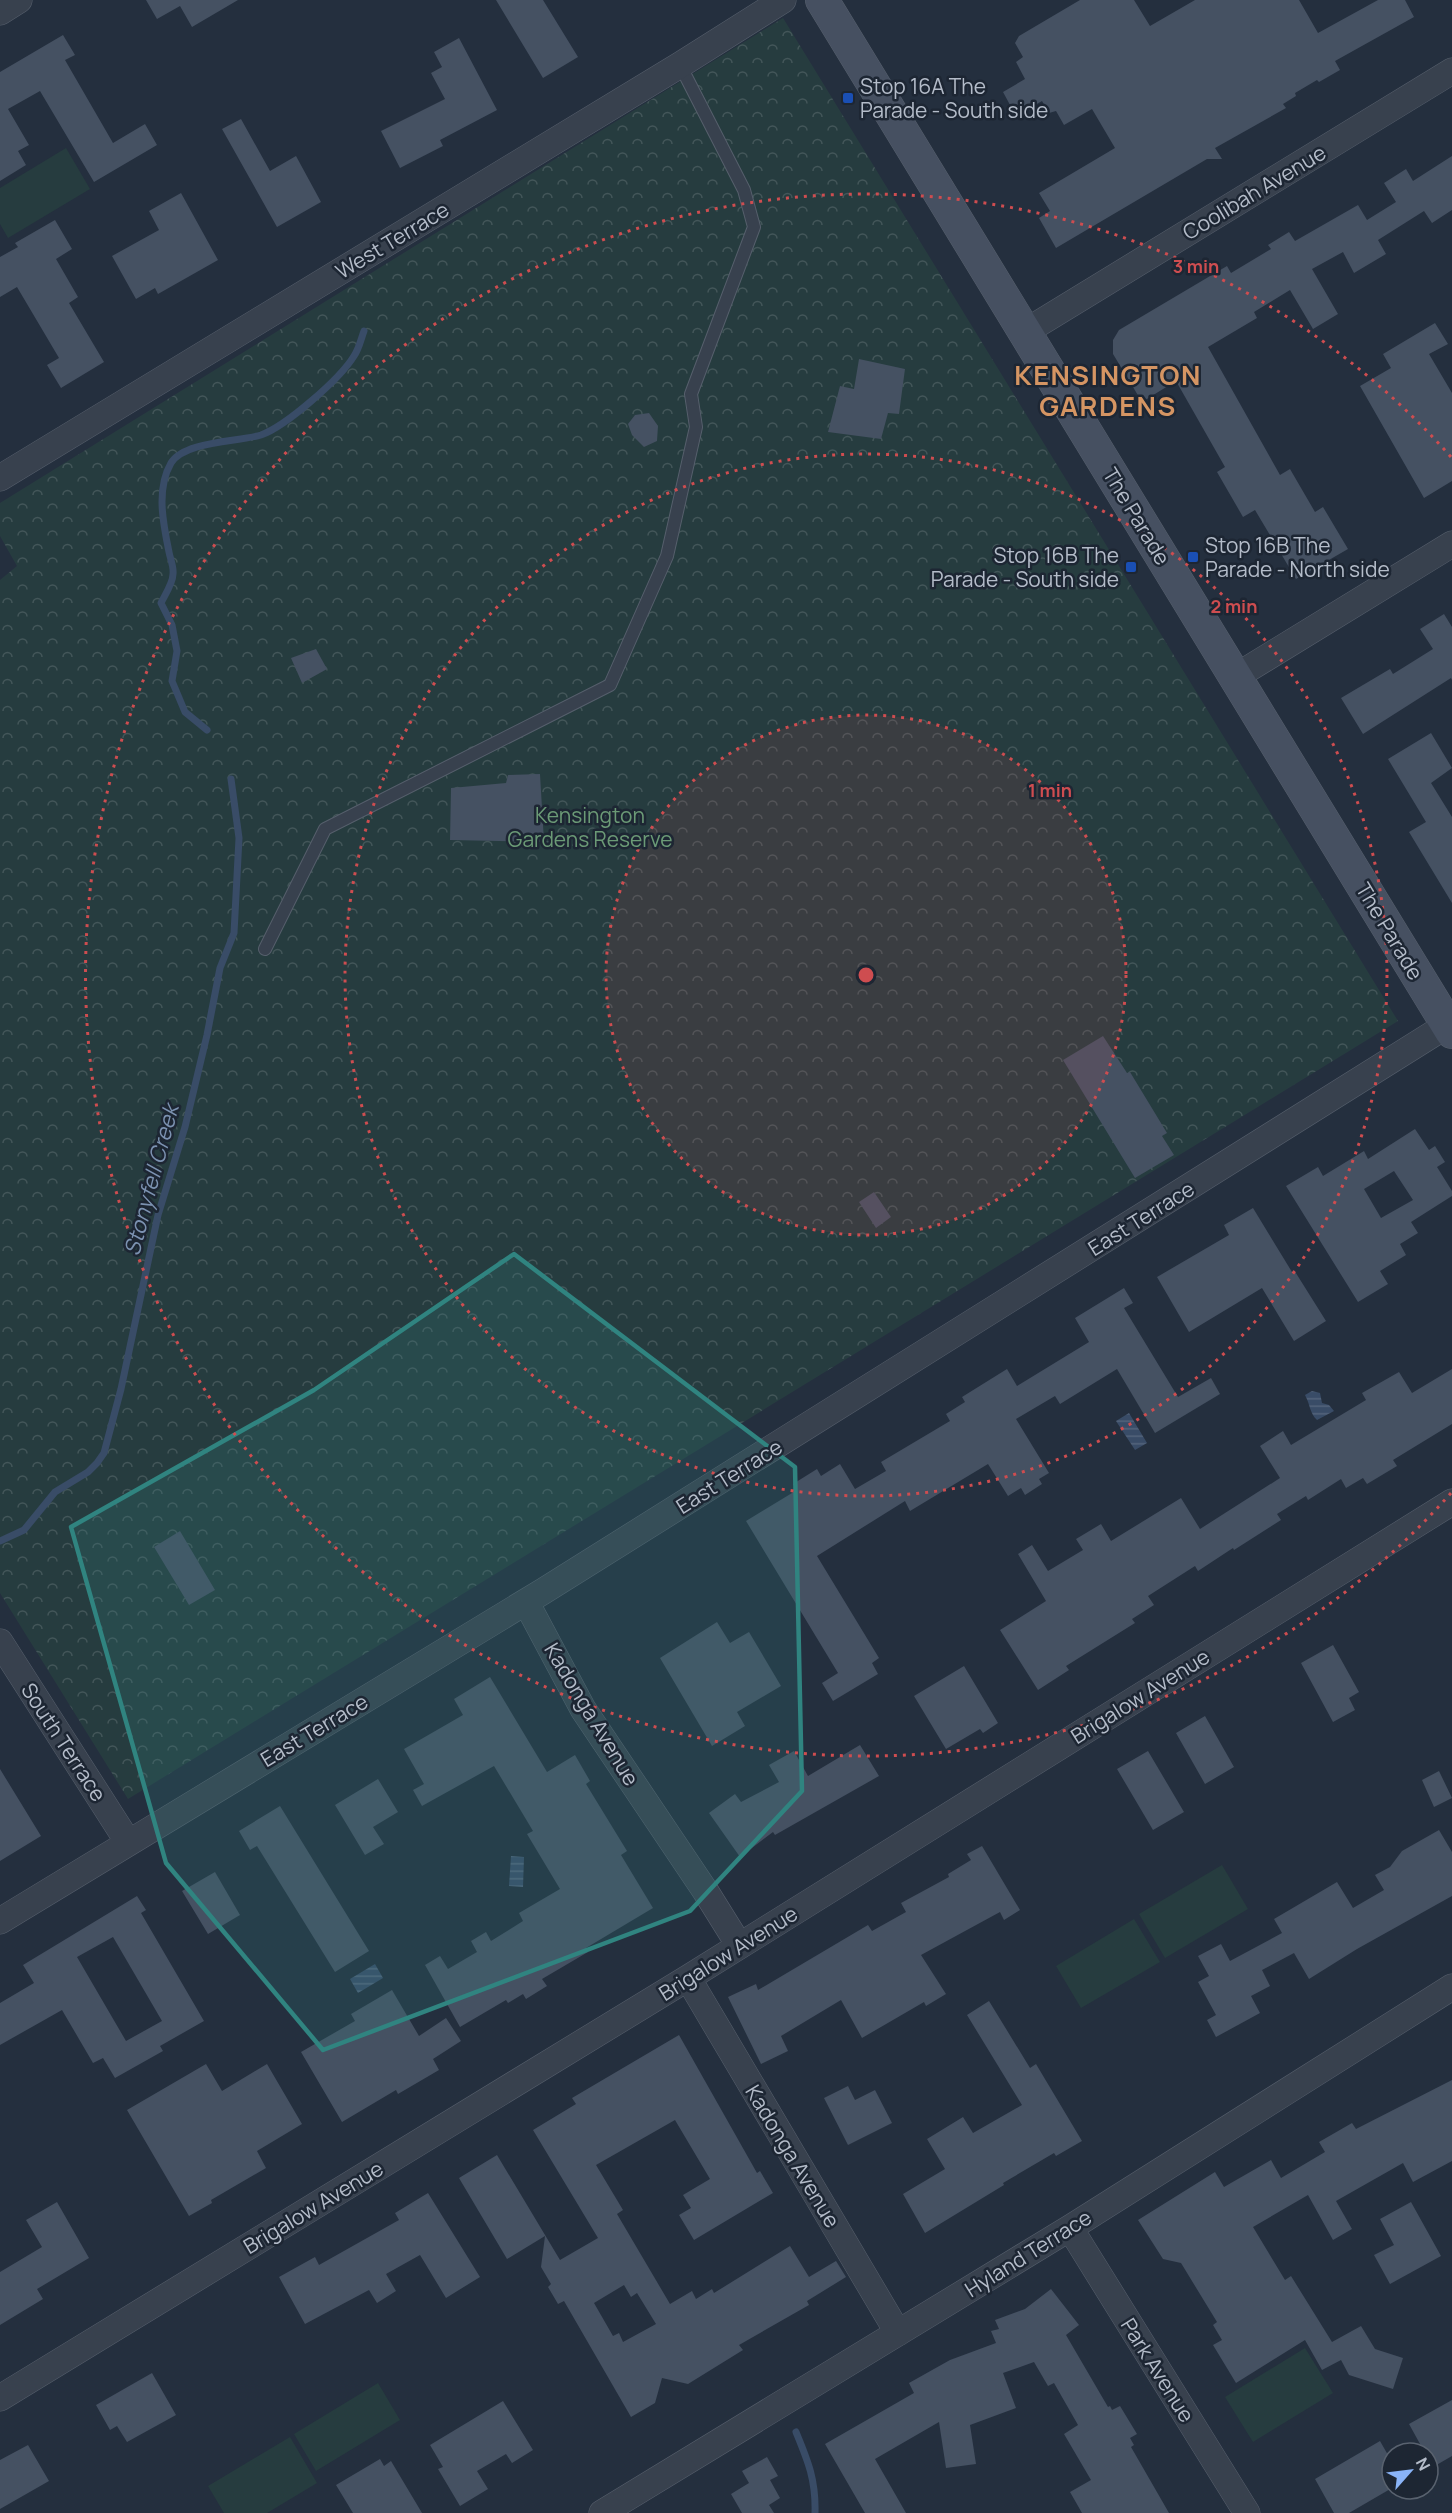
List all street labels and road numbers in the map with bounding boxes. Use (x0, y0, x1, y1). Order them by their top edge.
street label: Coolibah Avenue (1177, 138, 1331, 246)
street label: West Terrace (330, 195, 454, 285)
street label: The Parade (1097, 462, 1177, 570)
street label: The Parade (1350, 877, 1430, 985)
street label: East Terrace (1083, 1174, 1199, 1262)
street label: East Terrace (671, 1432, 787, 1520)
street label: Kadonga Avenue (538, 1637, 646, 1791)
street label: Brigalow Avenue (1065, 1642, 1215, 1750)
street label: South Terrace (15, 1677, 113, 1807)
street label: East Terrace (255, 1687, 373, 1773)
street label: Brigalow Avenue (653, 1899, 803, 2007)
street label: Kadonga Avenue (739, 2079, 847, 2233)
street label: Brigalow Avenue (238, 2154, 388, 2260)
street label: Hyland Terrace (959, 2203, 1097, 2303)
street label: Park Avenue (1115, 2313, 1201, 2427)

